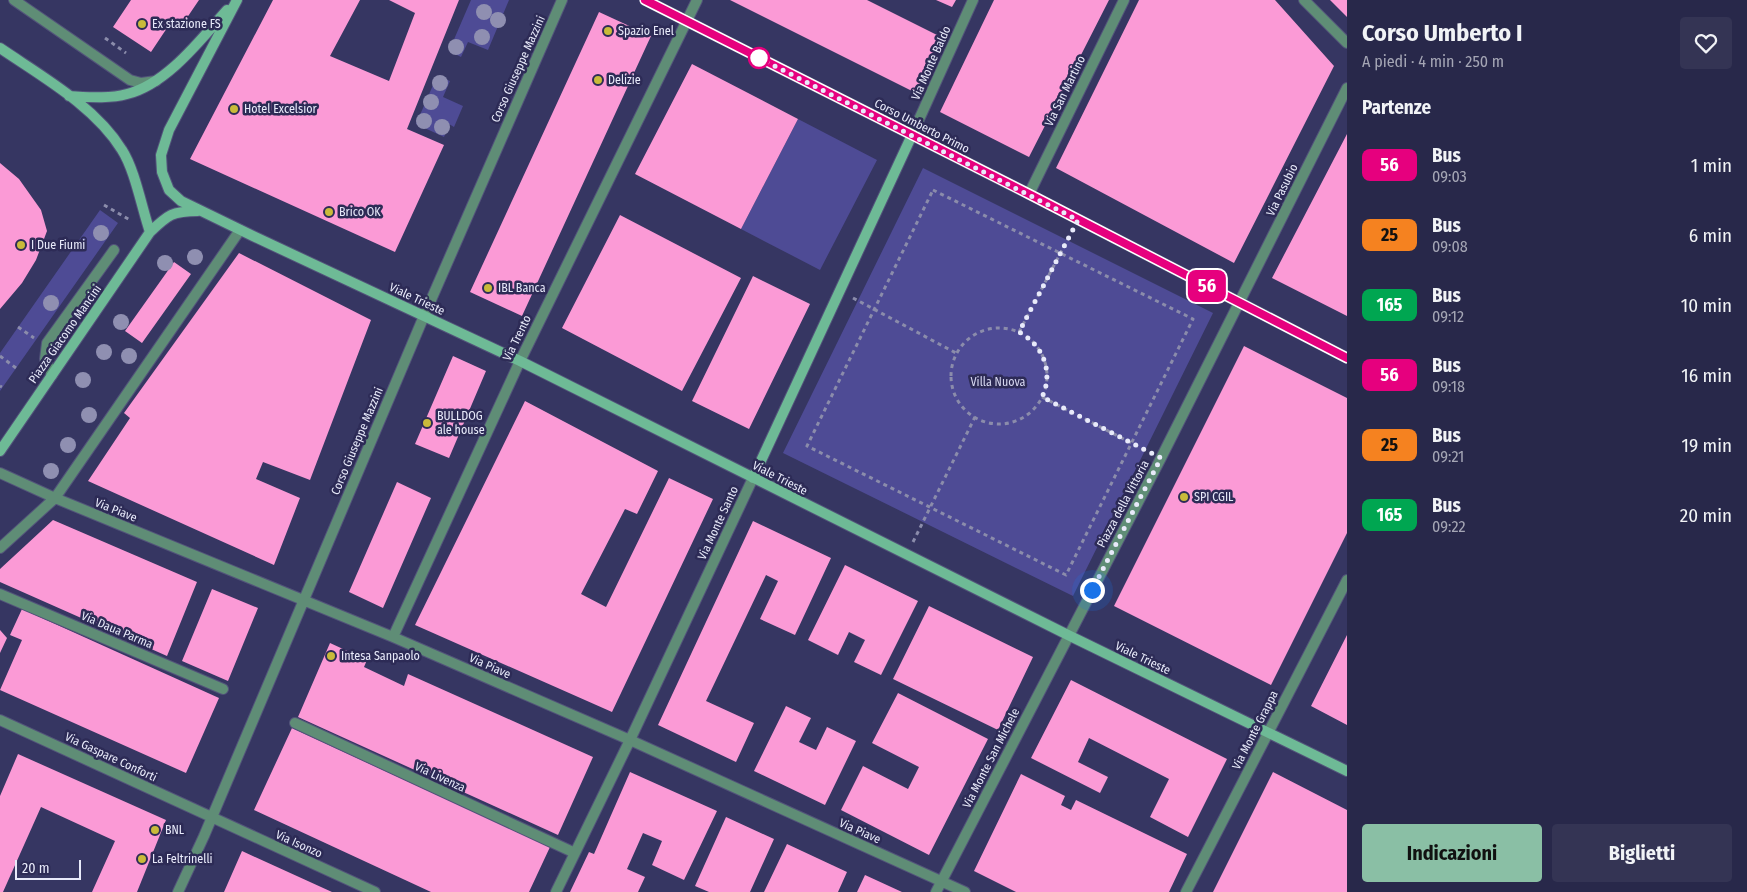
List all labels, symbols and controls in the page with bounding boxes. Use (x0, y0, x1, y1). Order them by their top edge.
street label: Corso Giuseppe Mazzini (488, 13, 548, 125)
place label: Ex stazione FS (152, 17, 221, 31)
button: heart (1680, 17, 1732, 69)
marker: Ex stazione FS (136, 18, 148, 30)
text: Corso Umberto I (1362, 19, 1522, 47)
place label: Spazio Enel (618, 24, 674, 38)
street label: Via Monte Baldo (908, 24, 954, 102)
marker: Spazio Enel (602, 25, 614, 37)
unlabelled marker (748, 47, 770, 69)
text: A piedi · 4 min · 250 m (1362, 52, 1504, 71)
street label: Via San Martino (1042, 53, 1088, 129)
place label: Delizie (608, 73, 641, 87)
marker: Delizie (592, 74, 604, 86)
street label: Corso Umberto Primo (872, 96, 972, 156)
text: Partenze (1362, 96, 1431, 119)
place label: Hotel Excelsior (244, 102, 317, 116)
marker: Hotel Excelsior (228, 103, 240, 115)
text: Bus (1432, 144, 1461, 167)
text: 56 (1380, 154, 1399, 176)
text: 1 min (1691, 154, 1732, 177)
street label: Via Pasubio (1263, 162, 1301, 218)
text: 09:03 (1432, 167, 1467, 186)
place label: Brico OK (339, 205, 381, 219)
marker: Brico OK (323, 206, 335, 218)
text: Bus (1432, 214, 1461, 237)
text: 25 (1381, 224, 1398, 246)
text: 6 min (1689, 224, 1732, 247)
text: 09:08 (1432, 237, 1468, 256)
place label: I Due Fiumi (31, 238, 85, 252)
marker: I Due Fiumi (15, 239, 27, 251)
line badge: 56 (1184, 270, 1230, 302)
text: 56 (1198, 275, 1216, 297)
street label: Viale Trieste (387, 280, 447, 318)
place label: IBL Banca (498, 281, 546, 295)
street label: Piazza Giacomo Mancini (26, 282, 104, 386)
marker: IBL Banca (482, 282, 494, 294)
text: Bus (1432, 284, 1461, 307)
text: 165 (1377, 294, 1402, 316)
text: 10 min (1681, 294, 1732, 317)
text: 09:12 (1432, 307, 1464, 326)
street label: Via Trento (500, 313, 534, 363)
text: Bus (1432, 354, 1461, 377)
text: 56 (1380, 364, 1399, 386)
text: 16 min (1681, 364, 1732, 387)
park label: Villa Nuova (971, 375, 1026, 389)
text: 09:18 (1432, 377, 1465, 396)
street label: Corso Giuseppe Mazzini (328, 385, 386, 497)
place label: BULLDOG ale house (437, 409, 485, 437)
marker: BULLDOG ale house (421, 417, 433, 429)
text: Bus (1432, 424, 1461, 447)
text: 25 (1381, 434, 1398, 456)
text: 19 min (1681, 434, 1732, 457)
text: 09:21 (1432, 447, 1464, 466)
street label: Viale Trieste (750, 458, 810, 498)
street label: Piazza della Vittoria (1094, 458, 1152, 550)
street label: Via Monte Santo (695, 484, 741, 562)
place label: SPI CGIL (1194, 490, 1234, 504)
marker: SPI CGIL (1178, 491, 1190, 503)
text: Bus (1432, 494, 1461, 517)
street label: Via Piave (93, 495, 139, 525)
text: 165 (1377, 504, 1402, 526)
text: 20 min (1680, 504, 1732, 527)
text: 09:22 (1432, 517, 1466, 536)
your location (1080, 578, 1105, 603)
street label: Via Daua Parma (79, 609, 155, 651)
street label: Viale Trieste (1113, 639, 1173, 677)
place label: Intesa Sanpaolo (341, 649, 420, 663)
marker: Intesa Sanpaolo (325, 650, 337, 662)
street label: Via Piave (467, 651, 513, 681)
street label: Via Monte Grappa (1229, 688, 1281, 772)
street label: Via Monte San Michele (960, 706, 1022, 810)
street label: Via Gaspare Conforti (63, 730, 159, 784)
street label: Via Livenza (412, 759, 468, 795)
street label: Via Piave (837, 816, 883, 846)
place label: BNL (165, 823, 185, 837)
marker: BNL (149, 824, 161, 836)
button: Indicazioni (1362, 824, 1542, 882)
button: Biglietti (1552, 824, 1732, 882)
street label: Via Isonzo (273, 827, 325, 861)
place label: La Feltrinelli (152, 852, 213, 866)
marker: La Feltrinelli (136, 853, 148, 865)
scale bar (15, 857, 81, 880)
text: 20 m (22, 860, 50, 877)

